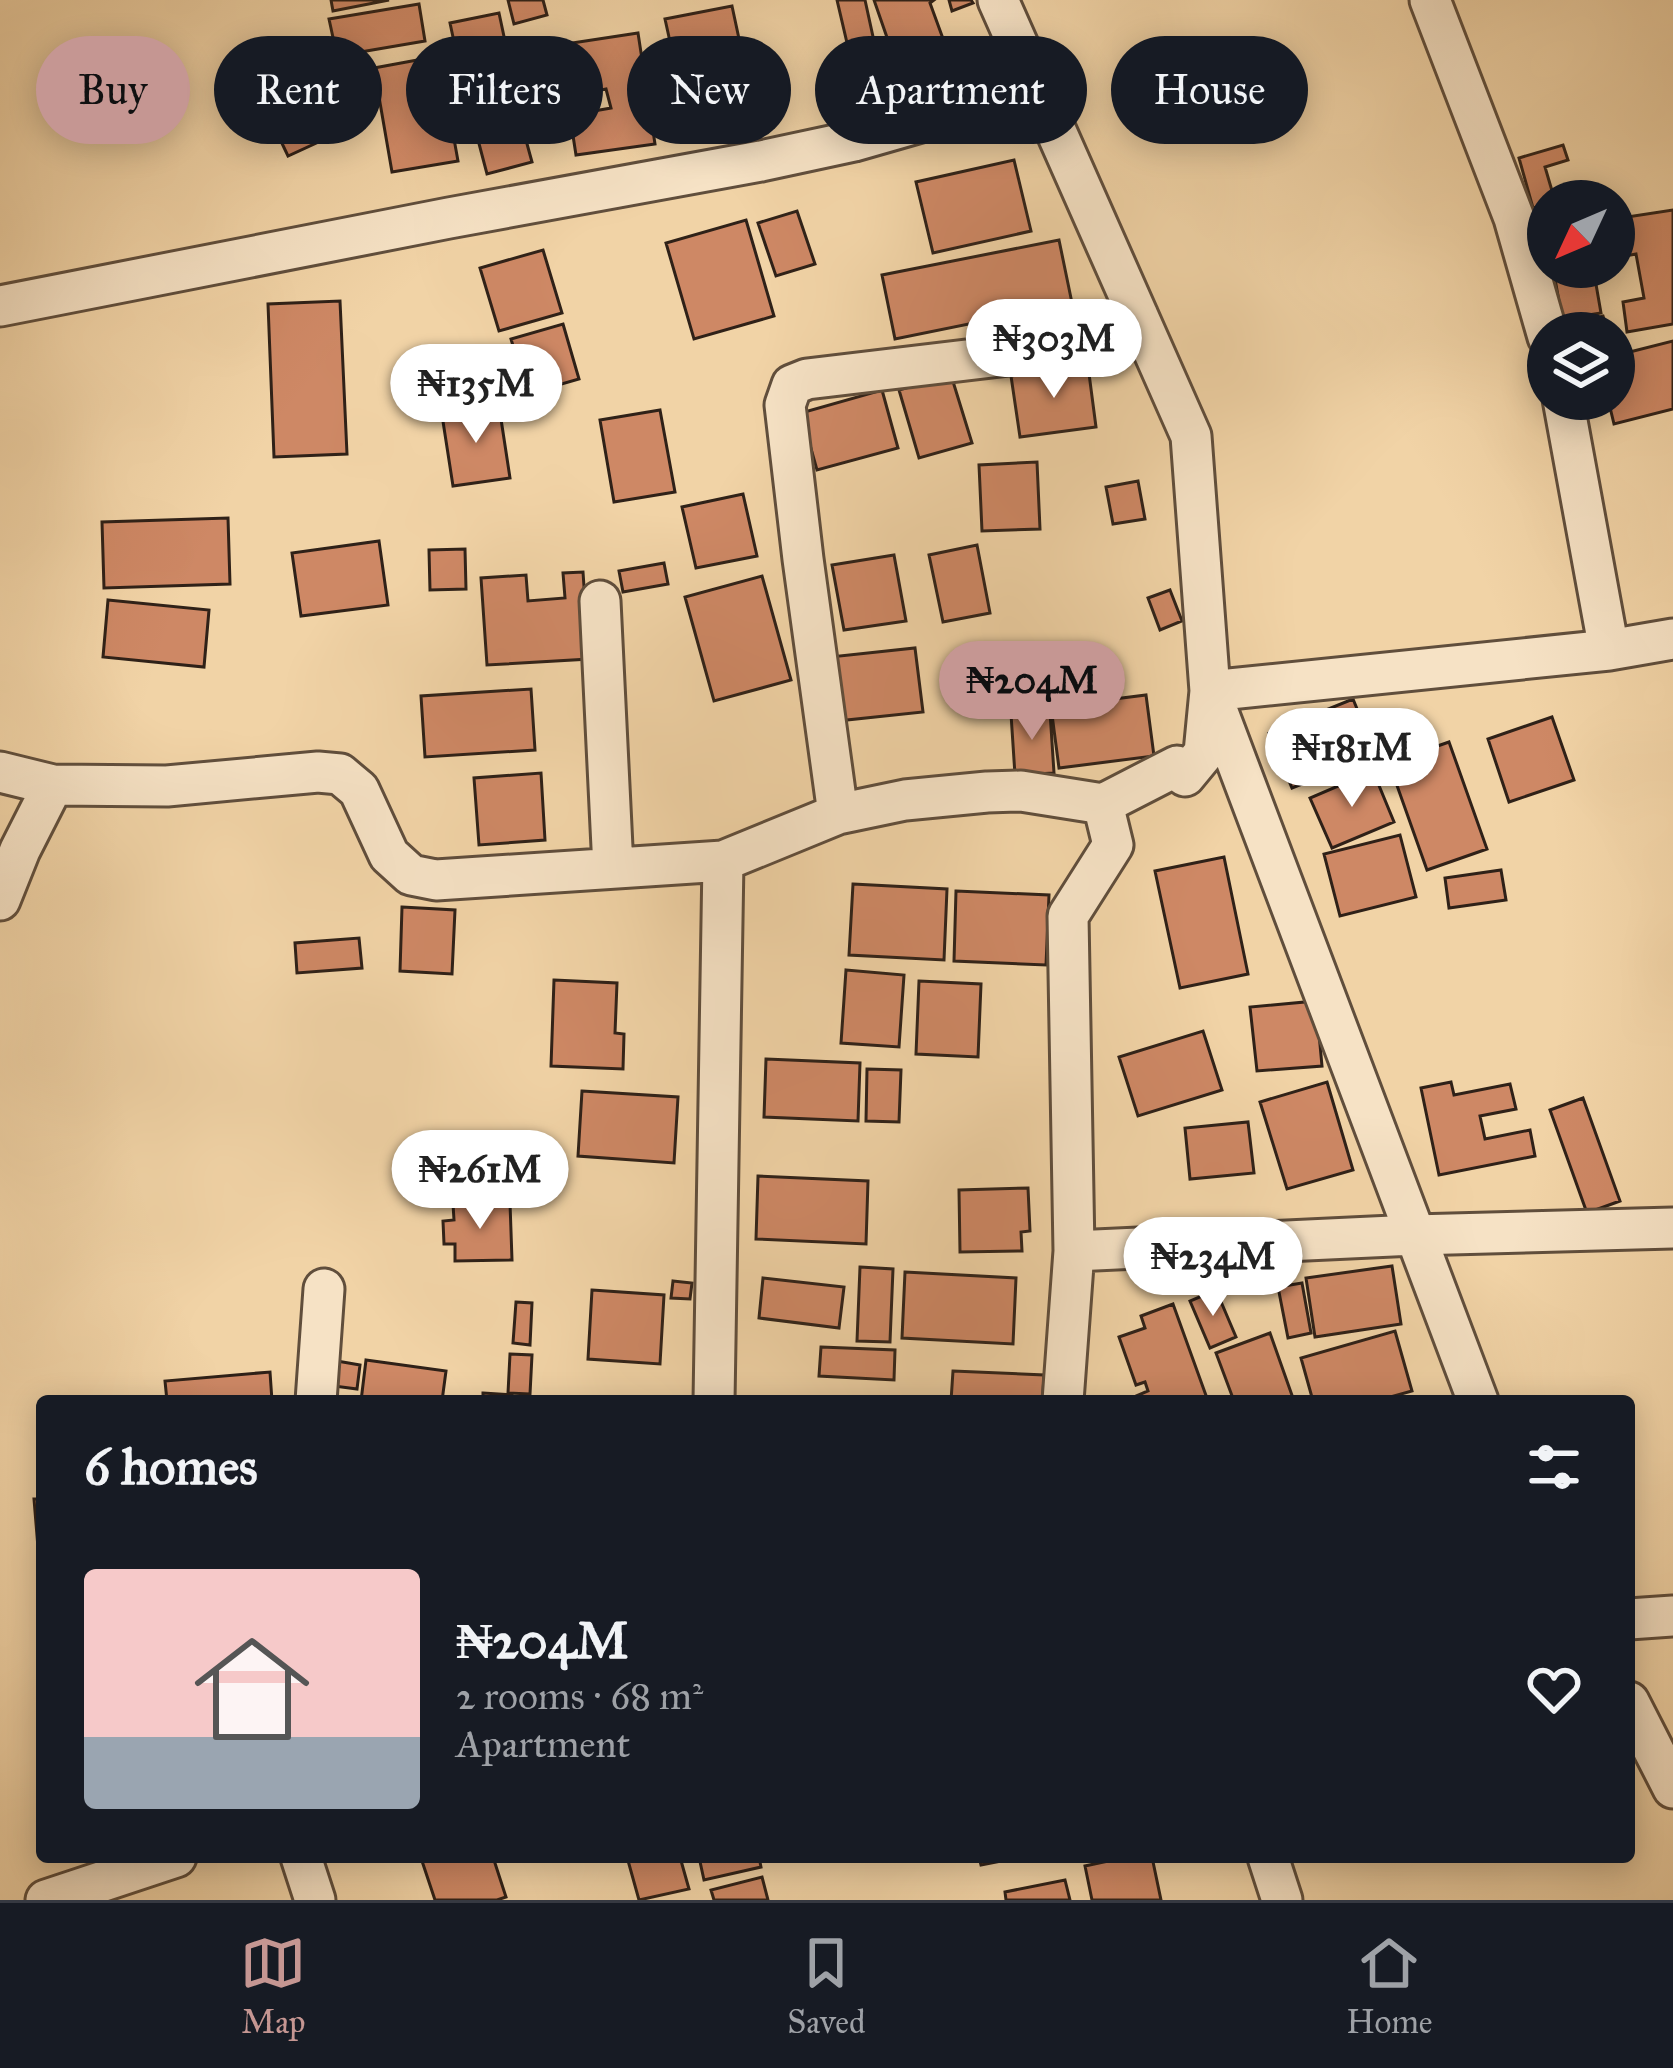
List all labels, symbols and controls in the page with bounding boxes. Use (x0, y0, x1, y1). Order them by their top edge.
chip: Buy (36, 36, 190, 144)
chip: Rent (214, 36, 382, 144)
chip: Filters (406, 36, 603, 144)
chip: New (627, 36, 791, 144)
chip: Apartment (815, 36, 1087, 144)
chip: House (1111, 36, 1308, 144)
north arrow (1527, 180, 1635, 288)
map controls (1527, 180, 1635, 420)
pin: ₦303M (970, 299, 1138, 401)
button: layers (1527, 312, 1635, 420)
text: ₦303M (993, 314, 1115, 362)
pin: ₦135M (392, 344, 560, 446)
text: ₦135M (417, 359, 535, 407)
pin: ₦204M (948, 641, 1116, 743)
text: ₦204M (966, 656, 1098, 704)
pin: ₦181M (1268, 708, 1436, 810)
text: ₦181M (1292, 723, 1412, 771)
pin: ₦261M (396, 1130, 564, 1232)
text: ₦261M (419, 1145, 541, 1193)
pin: ₦234M (1129, 1217, 1297, 1319)
text: ₦234M (1151, 1232, 1275, 1280)
icon: filters (1521, 1434, 1587, 1500)
text: 6 homes (84, 1436, 258, 1498)
text: ₦204M (456, 1610, 629, 1672)
icon: home (180, 1617, 324, 1761)
icon: heart (1521, 1656, 1587, 1722)
text: 2 rooms · 68 m² (456, 1672, 703, 1720)
text: Apartment (456, 1720, 630, 1768)
tab: Map (240, 1930, 306, 2042)
tab: Saved (787, 1930, 866, 2042)
tab: Home (1346, 1930, 1433, 2042)

